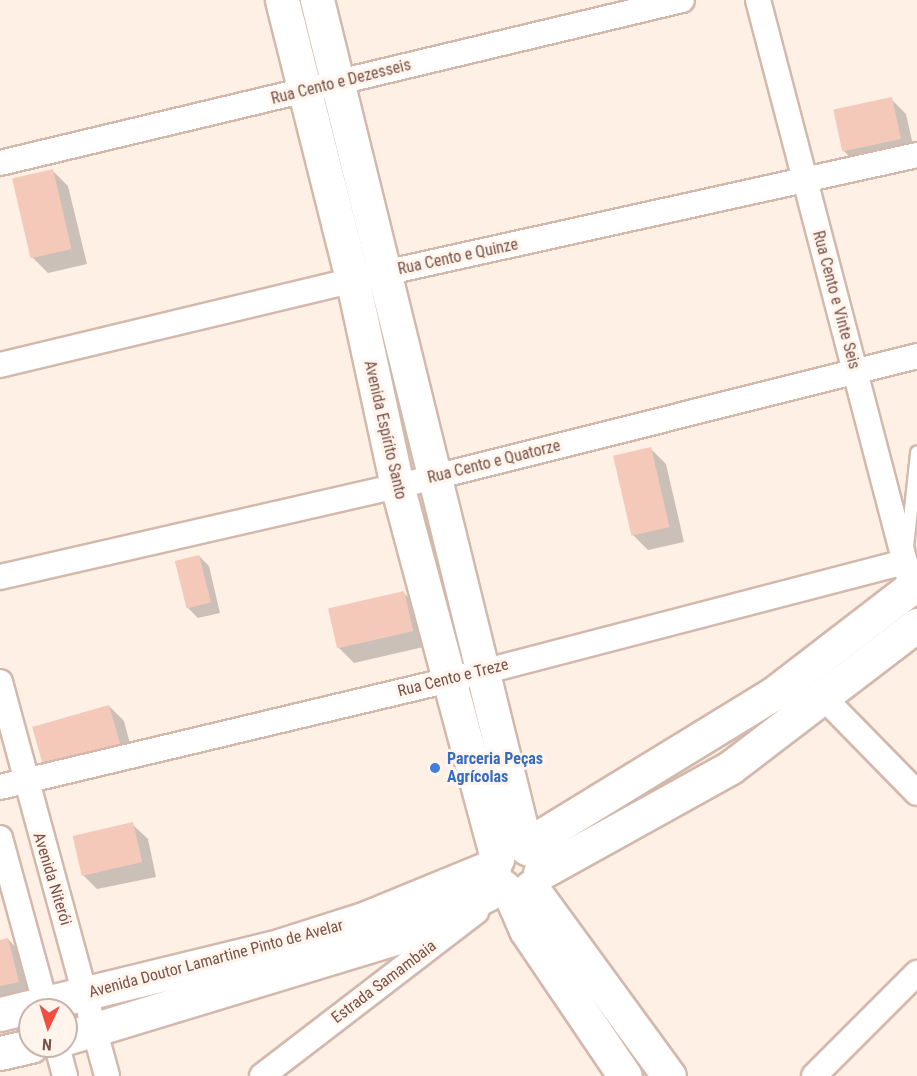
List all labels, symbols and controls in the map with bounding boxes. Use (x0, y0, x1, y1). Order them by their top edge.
street label: Rua Cento e Dezesseis (269, 55, 413, 109)
street label: Rua Cento e Vinte Seis (808, 229, 864, 371)
street label: Rua Cento e Quinze (396, 235, 520, 279)
street label: Avenida Espírito Santo (360, 359, 410, 501)
street label: Rua Cento e Quatorze (426, 436, 562, 488)
street label: Rua Cento e Treze (396, 655, 510, 701)
place label: Parceria Peças Agrícolas (447, 749, 543, 787)
marker: Parceria Peças Agrícolas (428, 761, 442, 775)
street label: Avenida Niterói (29, 830, 75, 928)
street label: Avenida Doutor Lamartine Pinto de Avelar (87, 916, 345, 1002)
street label: Estrada Samambaia (328, 936, 440, 1028)
north arrow (18, 998, 78, 1058)
text: N (41, 1035, 52, 1054)

